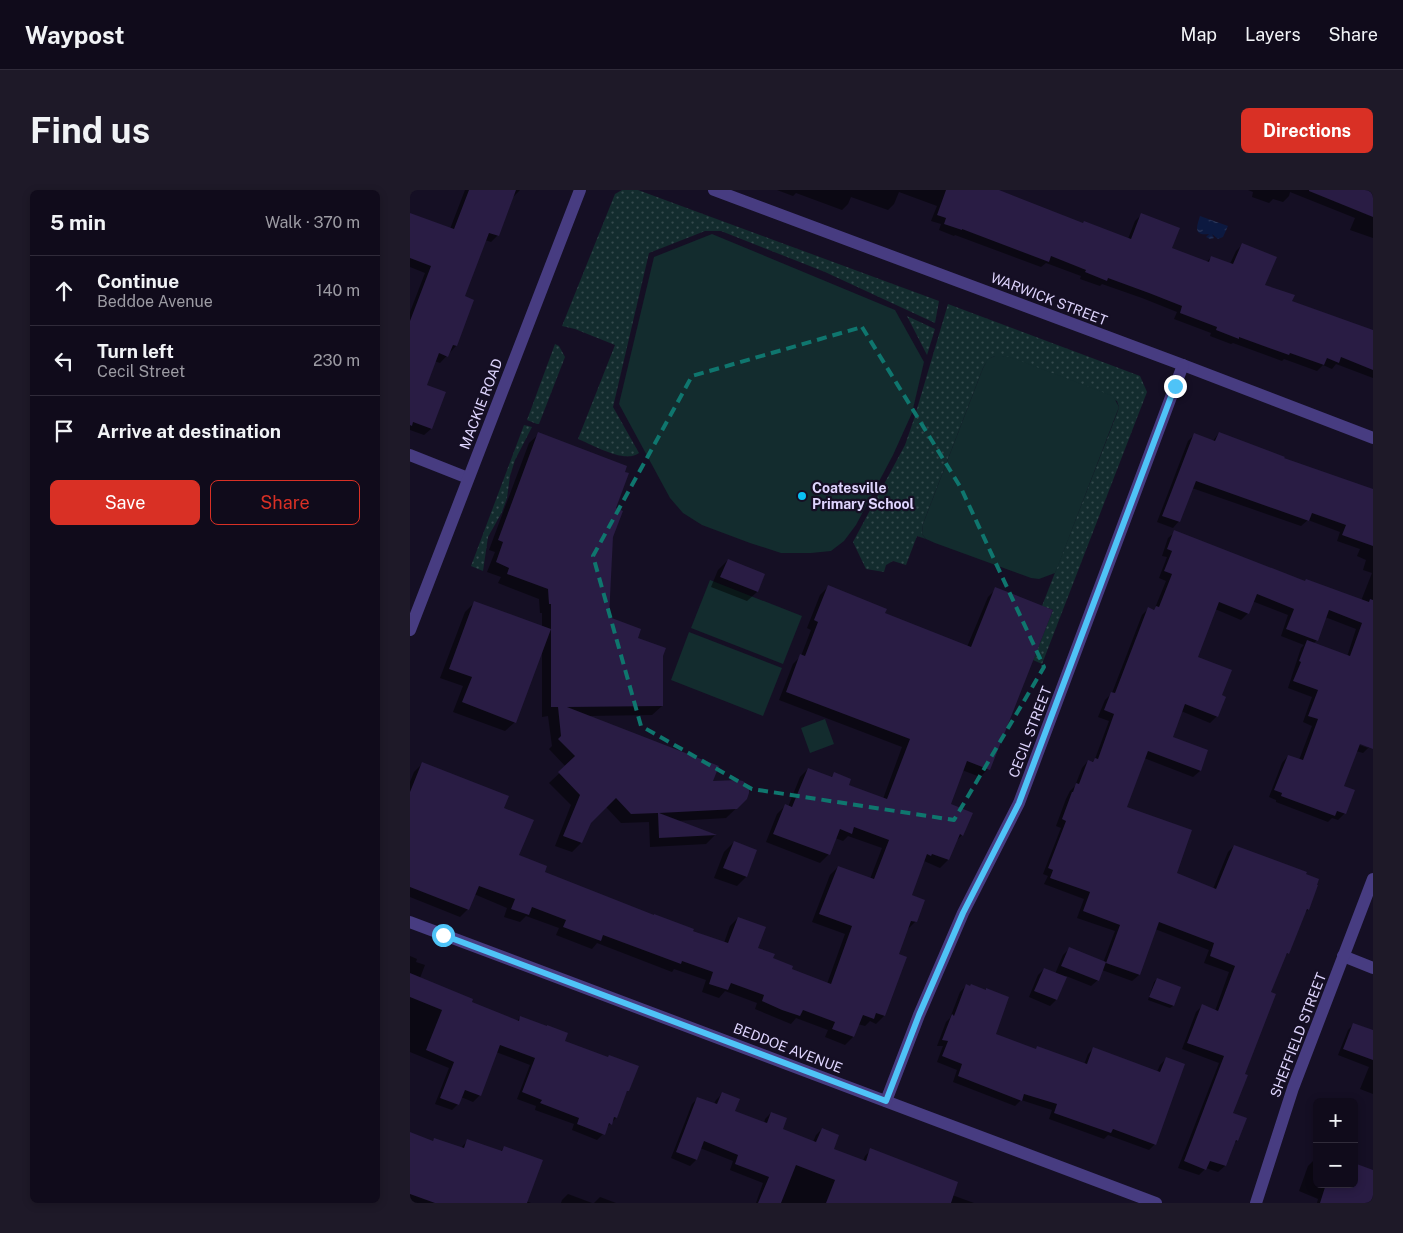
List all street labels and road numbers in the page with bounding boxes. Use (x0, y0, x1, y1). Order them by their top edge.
street label: WARWICK STREET (988, 269, 1110, 329)
street label: MACKIE ROAD (456, 356, 506, 452)
street label: CECIL STREET (1005, 684, 1055, 780)
street label: SHEFFIELD STREET (1267, 970, 1329, 1100)
street label: BEDDOE AVENUE (731, 1020, 845, 1076)

